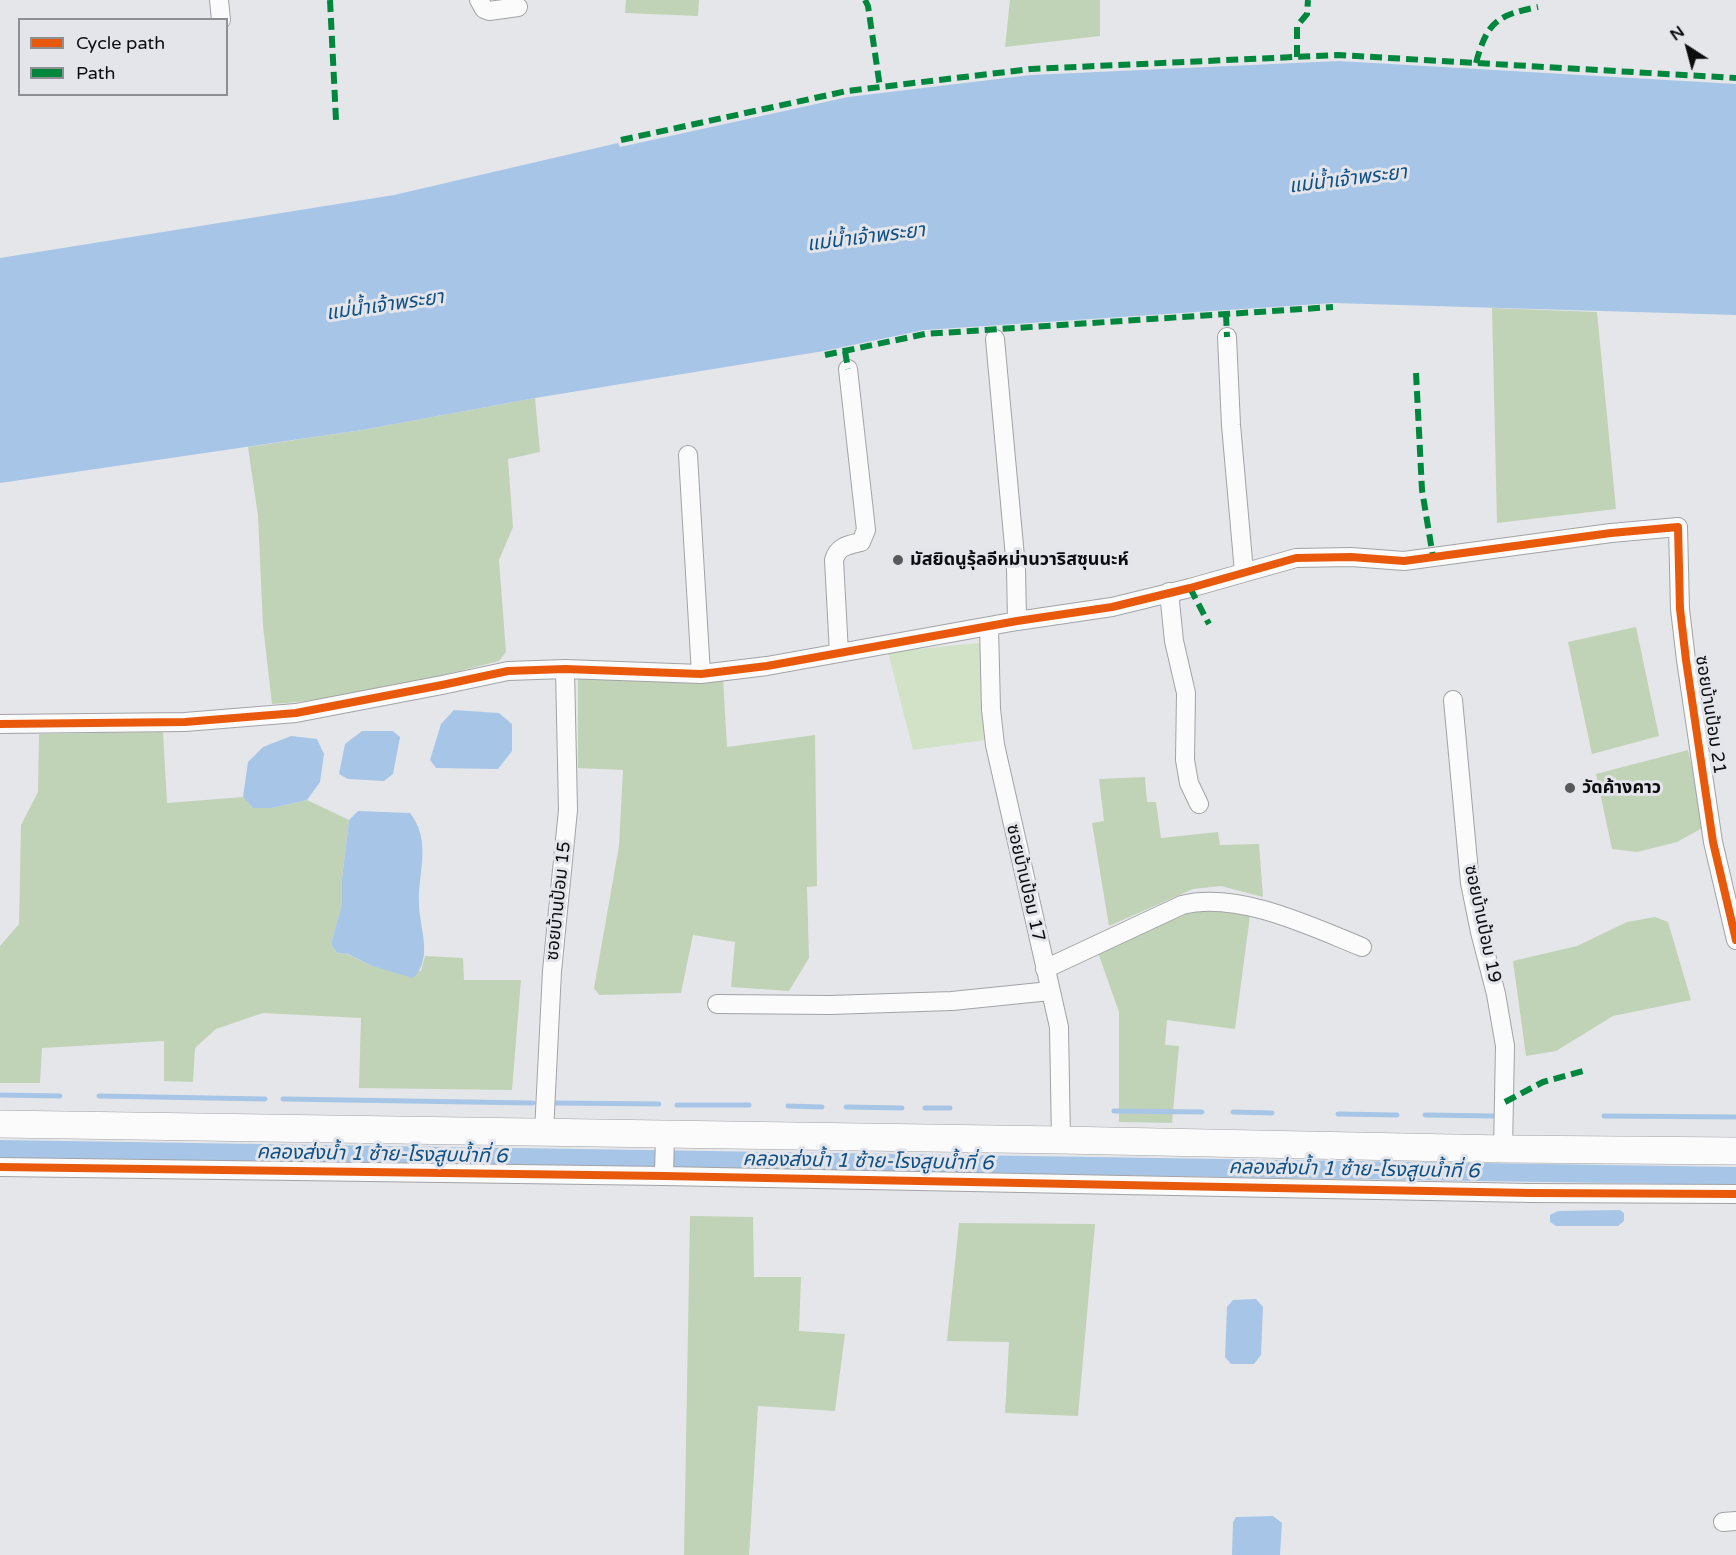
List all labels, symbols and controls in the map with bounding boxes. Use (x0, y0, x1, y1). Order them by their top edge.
legend (18, 18, 228, 96)
north arrow (1658, 18, 1718, 78)
text: N (1666, 22, 1688, 45)
text: Cycle path (76, 32, 165, 54)
text: Path (76, 62, 115, 84)
water label: แม่น้ำเจ้าพระยา (1288, 161, 1408, 199)
water label: แม่น้ำเจ้าพระยา (806, 219, 926, 257)
water label: แม่น้ำเจ้าพระยา (325, 286, 445, 326)
place label: มัสยิดนูรุ้ลอีหม่านวาริสซุนนะห์ (910, 549, 1129, 571)
marker: มัสยิดนูรุ้ลอีหม่านวาริสซุนนะห์ (891, 553, 905, 567)
street label: ซอยบ้านป้อม 21 (1690, 654, 1730, 776)
place label: วัดค้างคาว (1582, 777, 1661, 799)
marker: วัดค้างคาว (1563, 781, 1577, 795)
street label: ซอยบ้านป้อม 17 (1001, 822, 1049, 944)
street label: ซอยบ้านป้อม 15 (542, 840, 576, 962)
street label: ซอยบ้านป้อม 19 (1459, 863, 1505, 985)
water label: คลองส่งน้ำ 1 ซ้าย-โรงสูบน้ำที่ 6 (256, 1141, 508, 1169)
water label: คลองส่งน้ำ 1 ซ้าย-โรงสูบน้ำที่ 6 (742, 1148, 994, 1176)
water label: คลองส่งน้ำ 1 ซ้าย-โรงสูบน้ำที่ 6 (1228, 1156, 1480, 1184)

